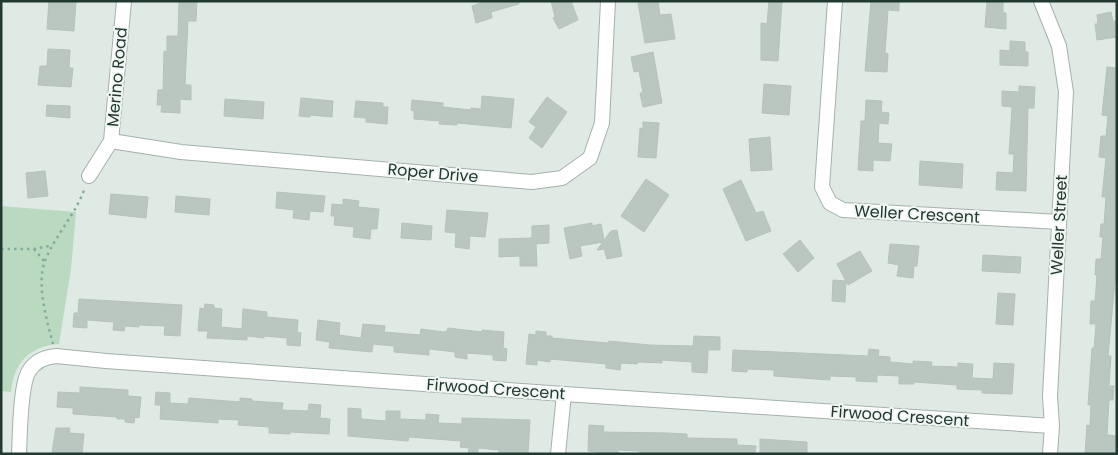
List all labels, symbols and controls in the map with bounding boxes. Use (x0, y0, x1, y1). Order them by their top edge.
street label: Merino Road (101, 26, 133, 128)
street label: Roper Drive (387, 158, 479, 188)
street label: Weller Street (1045, 174, 1073, 276)
street label: Weller Crescent (854, 199, 981, 229)
street label: Firwood Crescent (426, 373, 566, 405)
street label: Firwood Crescent (830, 400, 970, 432)

